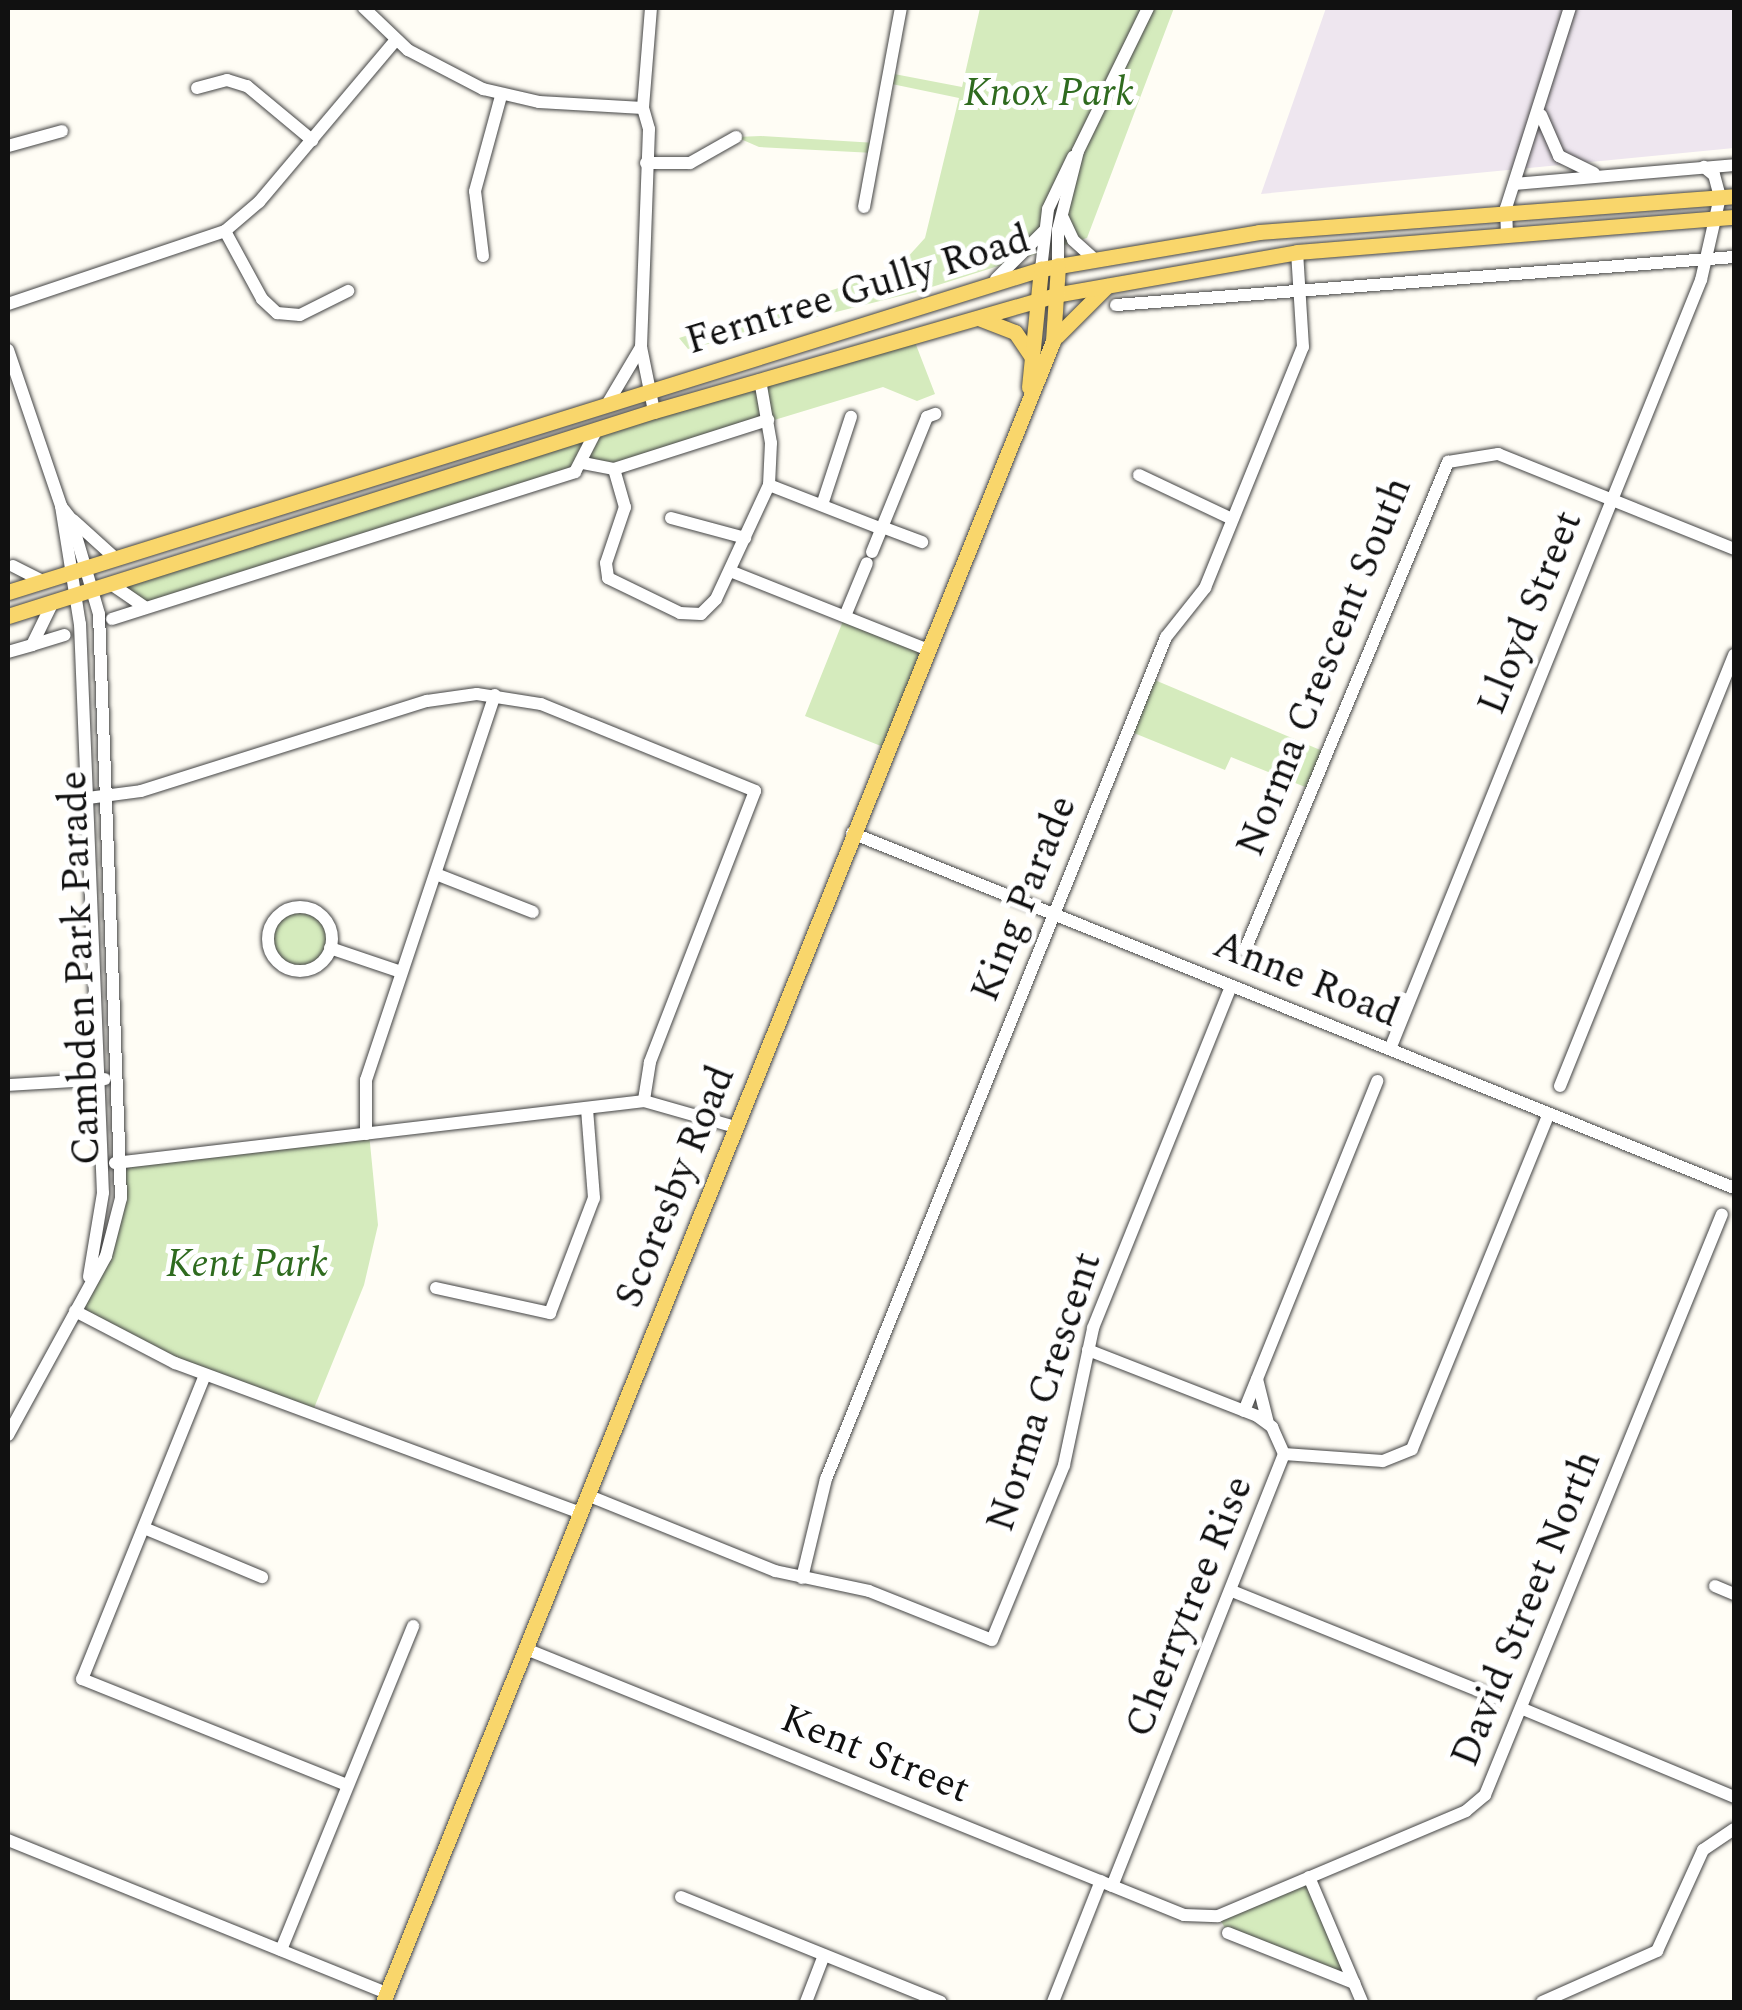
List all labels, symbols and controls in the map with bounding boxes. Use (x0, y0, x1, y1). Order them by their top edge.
park label: Knox Park (964, 70, 1134, 118)
street label: Ferntree Gully Road (680, 216, 1036, 366)
street label: Norma Crescent South (1227, 471, 1423, 863)
street label: Lloyd Street (1468, 504, 1594, 722)
street label: Cambden Park Parade (50, 770, 112, 1166)
street label: King Parade (962, 789, 1088, 1009)
street label: Anne Road (1206, 921, 1406, 1039)
street label: Scoresby Road (606, 1059, 746, 1315)
park label: Kent Park (166, 1241, 328, 1289)
street label: Norma Crescent (977, 1246, 1113, 1538)
street label: David Street North (1442, 1444, 1612, 1774)
street label: Cherrytree Rise (1116, 1469, 1264, 1745)
street label: Kent Street (773, 1695, 977, 1815)

